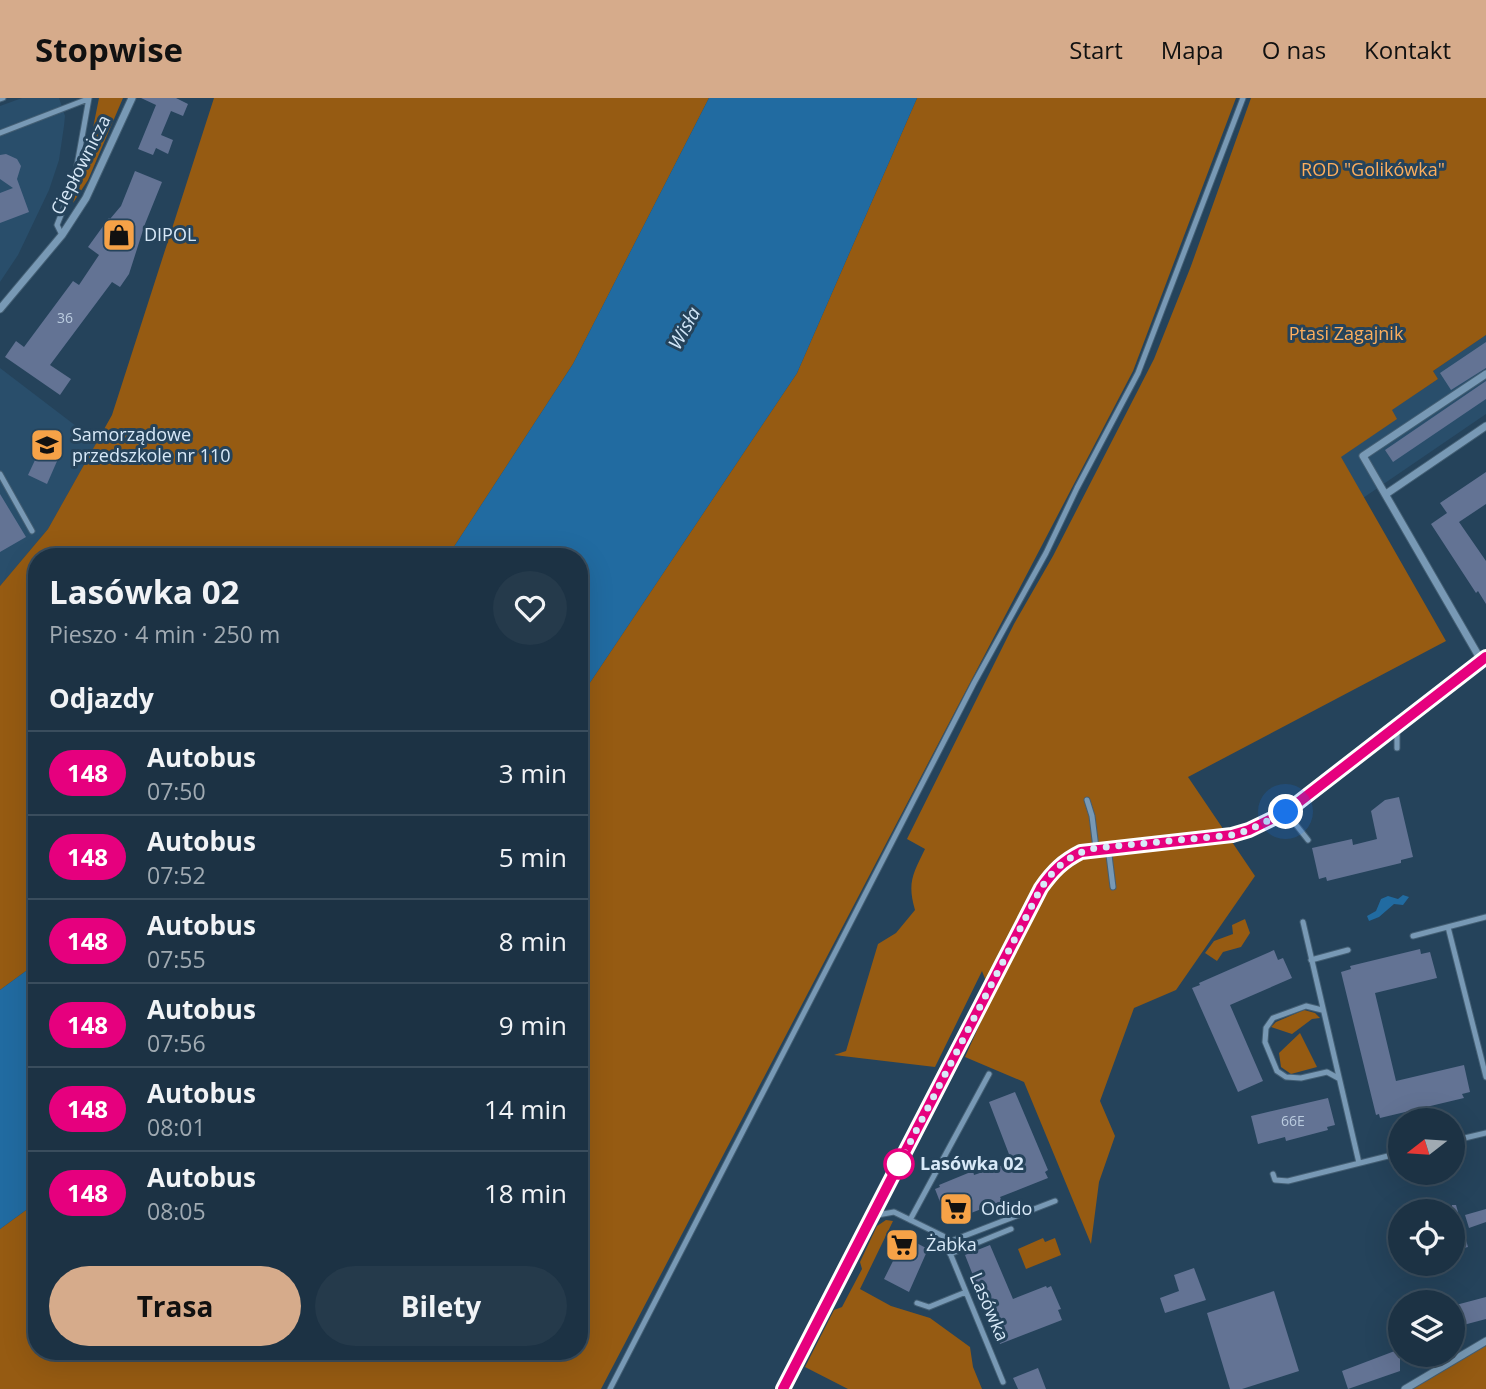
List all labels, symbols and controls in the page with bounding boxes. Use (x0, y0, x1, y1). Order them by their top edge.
text: Stopwise (35, 27, 183, 72)
text: Start (1069, 33, 1123, 66)
text: Mapa (1161, 33, 1224, 66)
text: O nas (1262, 33, 1326, 66)
text: Kontakt (1364, 33, 1451, 66)
street label: Ciepłownicza (45, 111, 116, 219)
park label: ROD "Golikówka" (1301, 157, 1445, 181)
shop icon: DIPOL (100, 216, 138, 254)
place label: DIPOL (144, 222, 196, 246)
water label: Wisła (662, 302, 706, 354)
house number: 36 (57, 308, 73, 327)
park label: Ptasi Zagajnik (1289, 321, 1404, 345)
place label: Samorządowe przedszkole nr 110 (72, 422, 231, 467)
school or university icon: Samorządowe przedszkole nr 110 (28, 426, 66, 464)
text: Lasówka 02 (49, 569, 239, 614)
button: heart (493, 571, 567, 645)
text: Pieszo · 4 min · 250 m (49, 618, 280, 650)
text: Odjazdy (49, 680, 154, 716)
text: Autobus (147, 739, 256, 775)
text: 3 min (499, 755, 567, 791)
text: 148 (67, 756, 108, 789)
text: 07:50 (147, 775, 206, 807)
your location (1268, 794, 1303, 829)
text: Autobus (147, 823, 256, 859)
text: 5 min (499, 839, 567, 875)
text: 148 (67, 840, 108, 873)
text: 07:52 (147, 859, 206, 891)
text: Autobus (147, 907, 256, 943)
text: 8 min (499, 923, 567, 959)
text: 148 (67, 924, 108, 957)
text: 07:55 (147, 943, 206, 975)
text: Autobus (147, 991, 256, 1027)
text: 9 min (499, 1007, 567, 1043)
text: 148 (67, 1008, 108, 1041)
text: 07:56 (147, 1027, 206, 1059)
text: Autobus (147, 1075, 256, 1111)
text: 14 min (484, 1091, 567, 1127)
text: 148 (67, 1092, 108, 1125)
north arrow (1388, 1108, 1465, 1185)
map controls (1388, 1108, 1465, 1367)
text: 08:01 (147, 1111, 206, 1143)
house number: 66E (1281, 1111, 1305, 1130)
marker: Lasówka 02 (884, 1149, 914, 1179)
place label: Lasówka 02 (920, 1151, 1024, 1175)
text: Autobus (147, 1159, 256, 1195)
text: 18 min (484, 1175, 567, 1211)
text: 148 (67, 1176, 108, 1209)
supermarket icon: Odido (937, 1190, 975, 1228)
text: 08:05 (147, 1195, 206, 1227)
place label: Odido (981, 1196, 1032, 1220)
button: locate (1388, 1199, 1465, 1276)
supermarket icon: Żabka (883, 1226, 921, 1264)
place label: Żabka (926, 1232, 977, 1256)
button: Trasa (49, 1266, 301, 1346)
button: Bilety (315, 1266, 567, 1346)
street label: Lasówka (965, 1269, 1015, 1345)
button: layers (1388, 1290, 1465, 1367)

